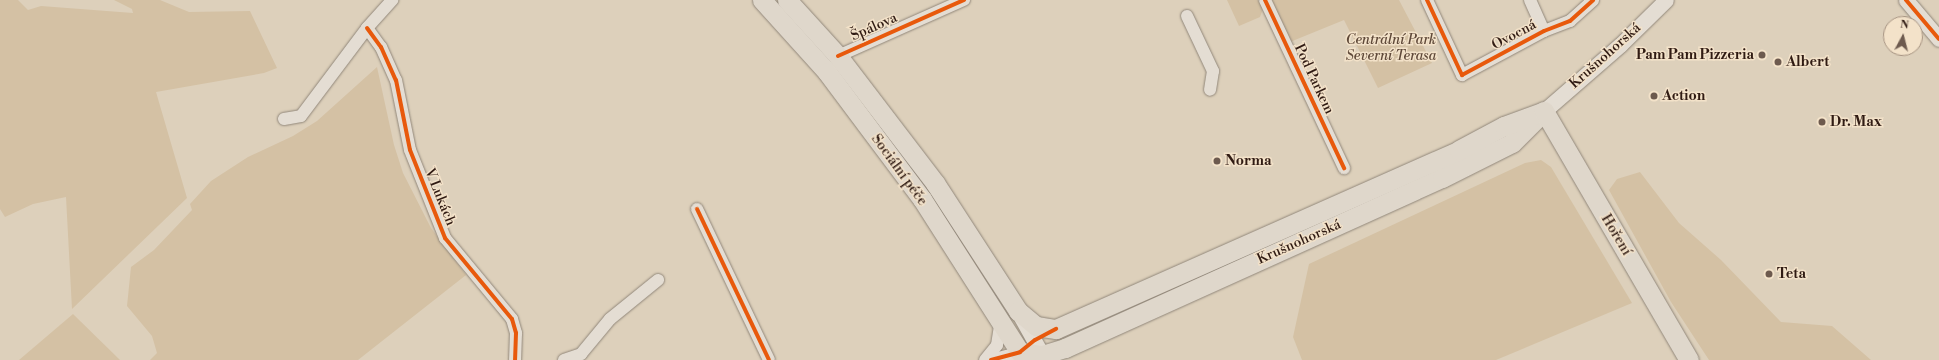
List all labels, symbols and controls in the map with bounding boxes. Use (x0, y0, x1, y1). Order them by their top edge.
street label: Špálova (848, 9, 900, 45)
street label: Ovocná (1489, 16, 1539, 54)
north arrow (1883, 16, 1923, 56)
text: N (1899, 18, 1910, 33)
street label: Krušnohorská (1566, 20, 1644, 92)
park label: Centrální Park Severní Terasa (1346, 32, 1436, 64)
street label: Pod Parkem (1290, 41, 1338, 117)
place label: Pam Pam Pizzeria (1636, 47, 1754, 63)
marker: Pam Pam Pizzeria (1757, 50, 1767, 60)
place label: Albert (1786, 54, 1829, 70)
marker: Albert (1773, 57, 1783, 67)
place label: Action (1662, 88, 1705, 104)
marker: Action (1649, 91, 1659, 101)
place label: Dr. Max (1830, 114, 1882, 130)
marker: Dr. Max (1817, 117, 1827, 127)
street label: Sociální péče (868, 131, 930, 209)
place label: Norma (1225, 153, 1272, 169)
marker: Norma (1212, 156, 1222, 166)
street label: V Lukách (421, 166, 459, 228)
street label: Hoření (1597, 211, 1635, 259)
street label: Krušnohorská (1254, 216, 1344, 268)
place label: Teta (1777, 266, 1806, 282)
marker: Teta (1764, 269, 1774, 279)

